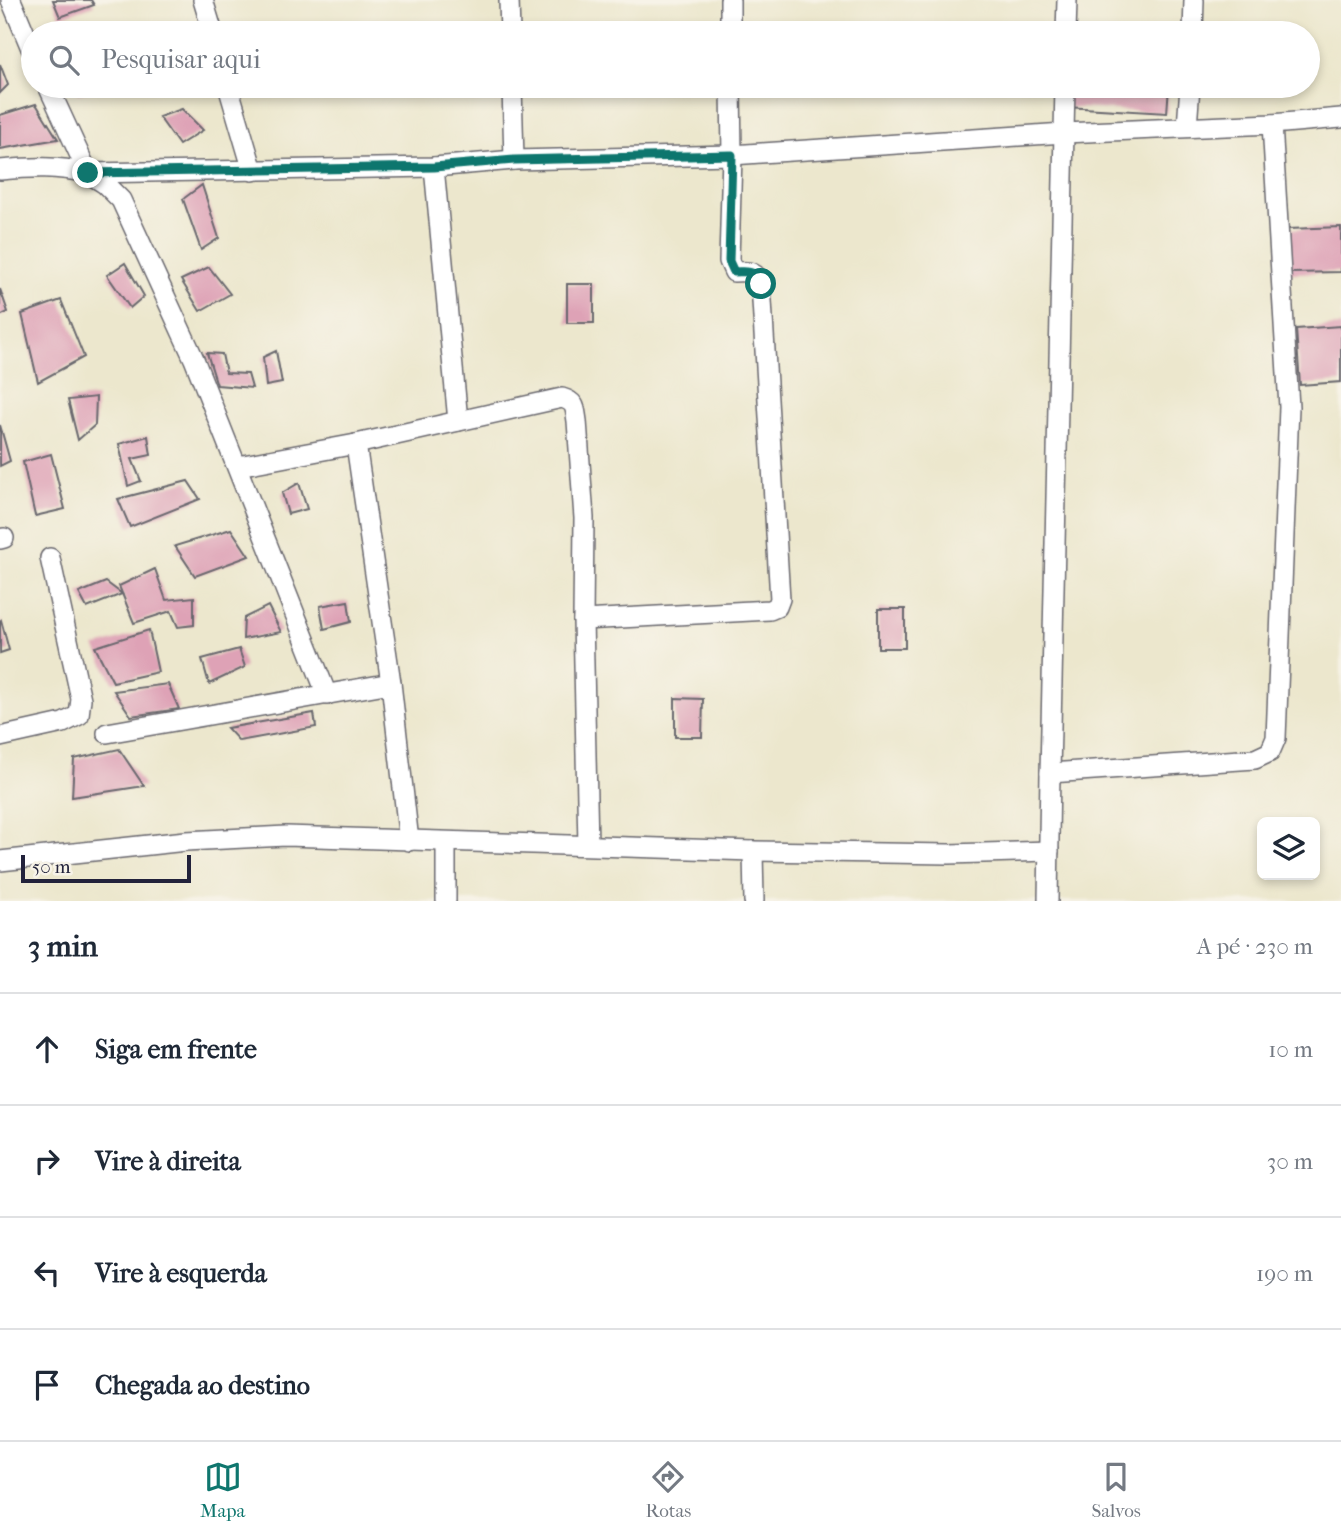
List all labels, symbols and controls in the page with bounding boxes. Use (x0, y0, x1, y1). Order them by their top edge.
search box (21, 21, 1320, 98)
icon: search (45, 41, 83, 79)
text: Pesquisar aqui (101, 44, 261, 75)
route end (72, 157, 103, 188)
route start (745, 268, 776, 299)
map controls (1257, 817, 1320, 880)
button: layers (1257, 817, 1320, 880)
scale bar (21, 852, 191, 884)
text: 50 m (32, 856, 71, 878)
text: 3 min (28, 929, 98, 964)
text: A pé · 230 m (1197, 933, 1313, 960)
icon: ahead (28, 1030, 66, 1068)
text: Siga em frente (95, 1034, 257, 1065)
text: 10 m (1268, 1036, 1313, 1063)
icon: right (28, 1142, 66, 1180)
text: Vire à direita (95, 1146, 241, 1177)
text: 30 m (1267, 1148, 1313, 1175)
icon: left (28, 1254, 66, 1292)
text: Vire à esquerda (95, 1258, 267, 1289)
text: 190 m (1256, 1260, 1313, 1287)
icon: arrive (28, 1366, 66, 1404)
text: Chegada ao destino (95, 1370, 310, 1401)
tab: Mapa (200, 1458, 245, 1522)
tab: Rotas (646, 1458, 691, 1522)
tab: Salvos (1092, 1458, 1141, 1522)

